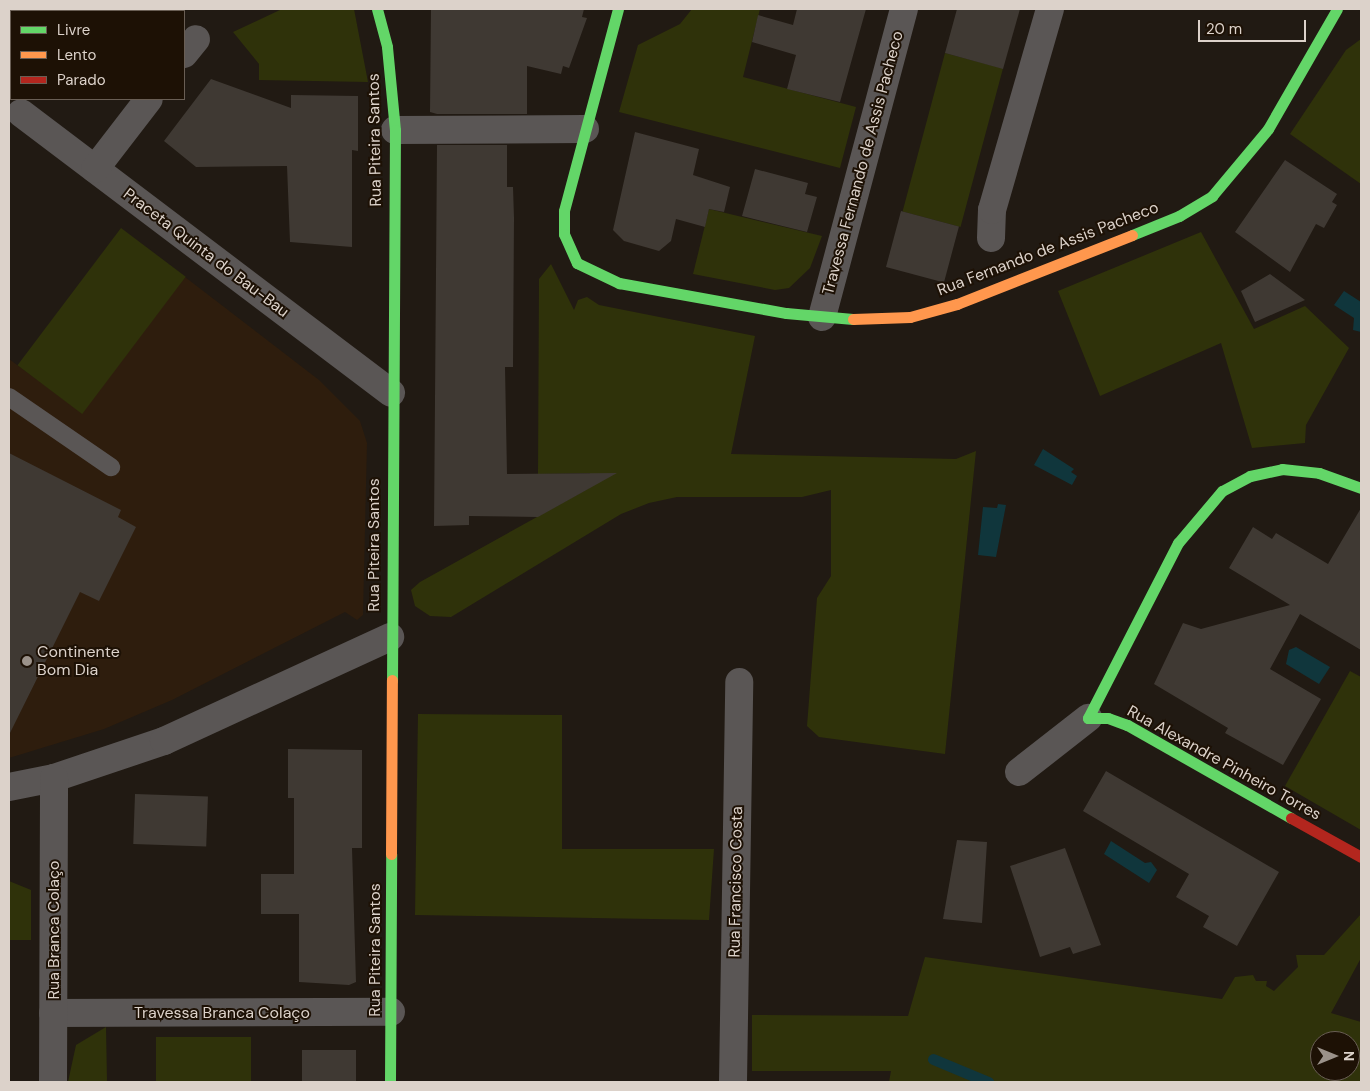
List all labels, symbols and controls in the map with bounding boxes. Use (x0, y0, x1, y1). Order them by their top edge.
legend (10, 10, 185, 100)
scale bar (1200, 10, 1308, 42)
text: 20 m (1206, 19, 1242, 39)
text: Livre (57, 20, 90, 40)
street label: Travessa Fernando de Assis Pacheco (818, 29, 908, 297)
text: Lento (57, 45, 96, 65)
text: Parado (57, 70, 106, 90)
street label: Rua Piteira Santos (364, 73, 386, 207)
street label: Praceta Quinta do Bau-Bau (119, 184, 293, 322)
street label: Rua Fernando de Assis Pacheco (935, 198, 1161, 300)
street label: Rua Piteira Santos (364, 478, 384, 612)
place label: Continente Bom Dia (37, 642, 120, 680)
marker: Continente Bom Dia (21, 655, 33, 667)
street label: Rua Alexandre Pinheiro Torres (1124, 702, 1324, 824)
street label: Rua Francisco Costa (725, 806, 747, 958)
street label: Rua Branca Colaço (44, 860, 64, 1000)
street label: Rua Piteira Santos (365, 883, 385, 1017)
street label: Travessa Branca Colaço (134, 1003, 310, 1023)
north arrow (1310, 1031, 1360, 1081)
text: N (1340, 1051, 1358, 1061)

